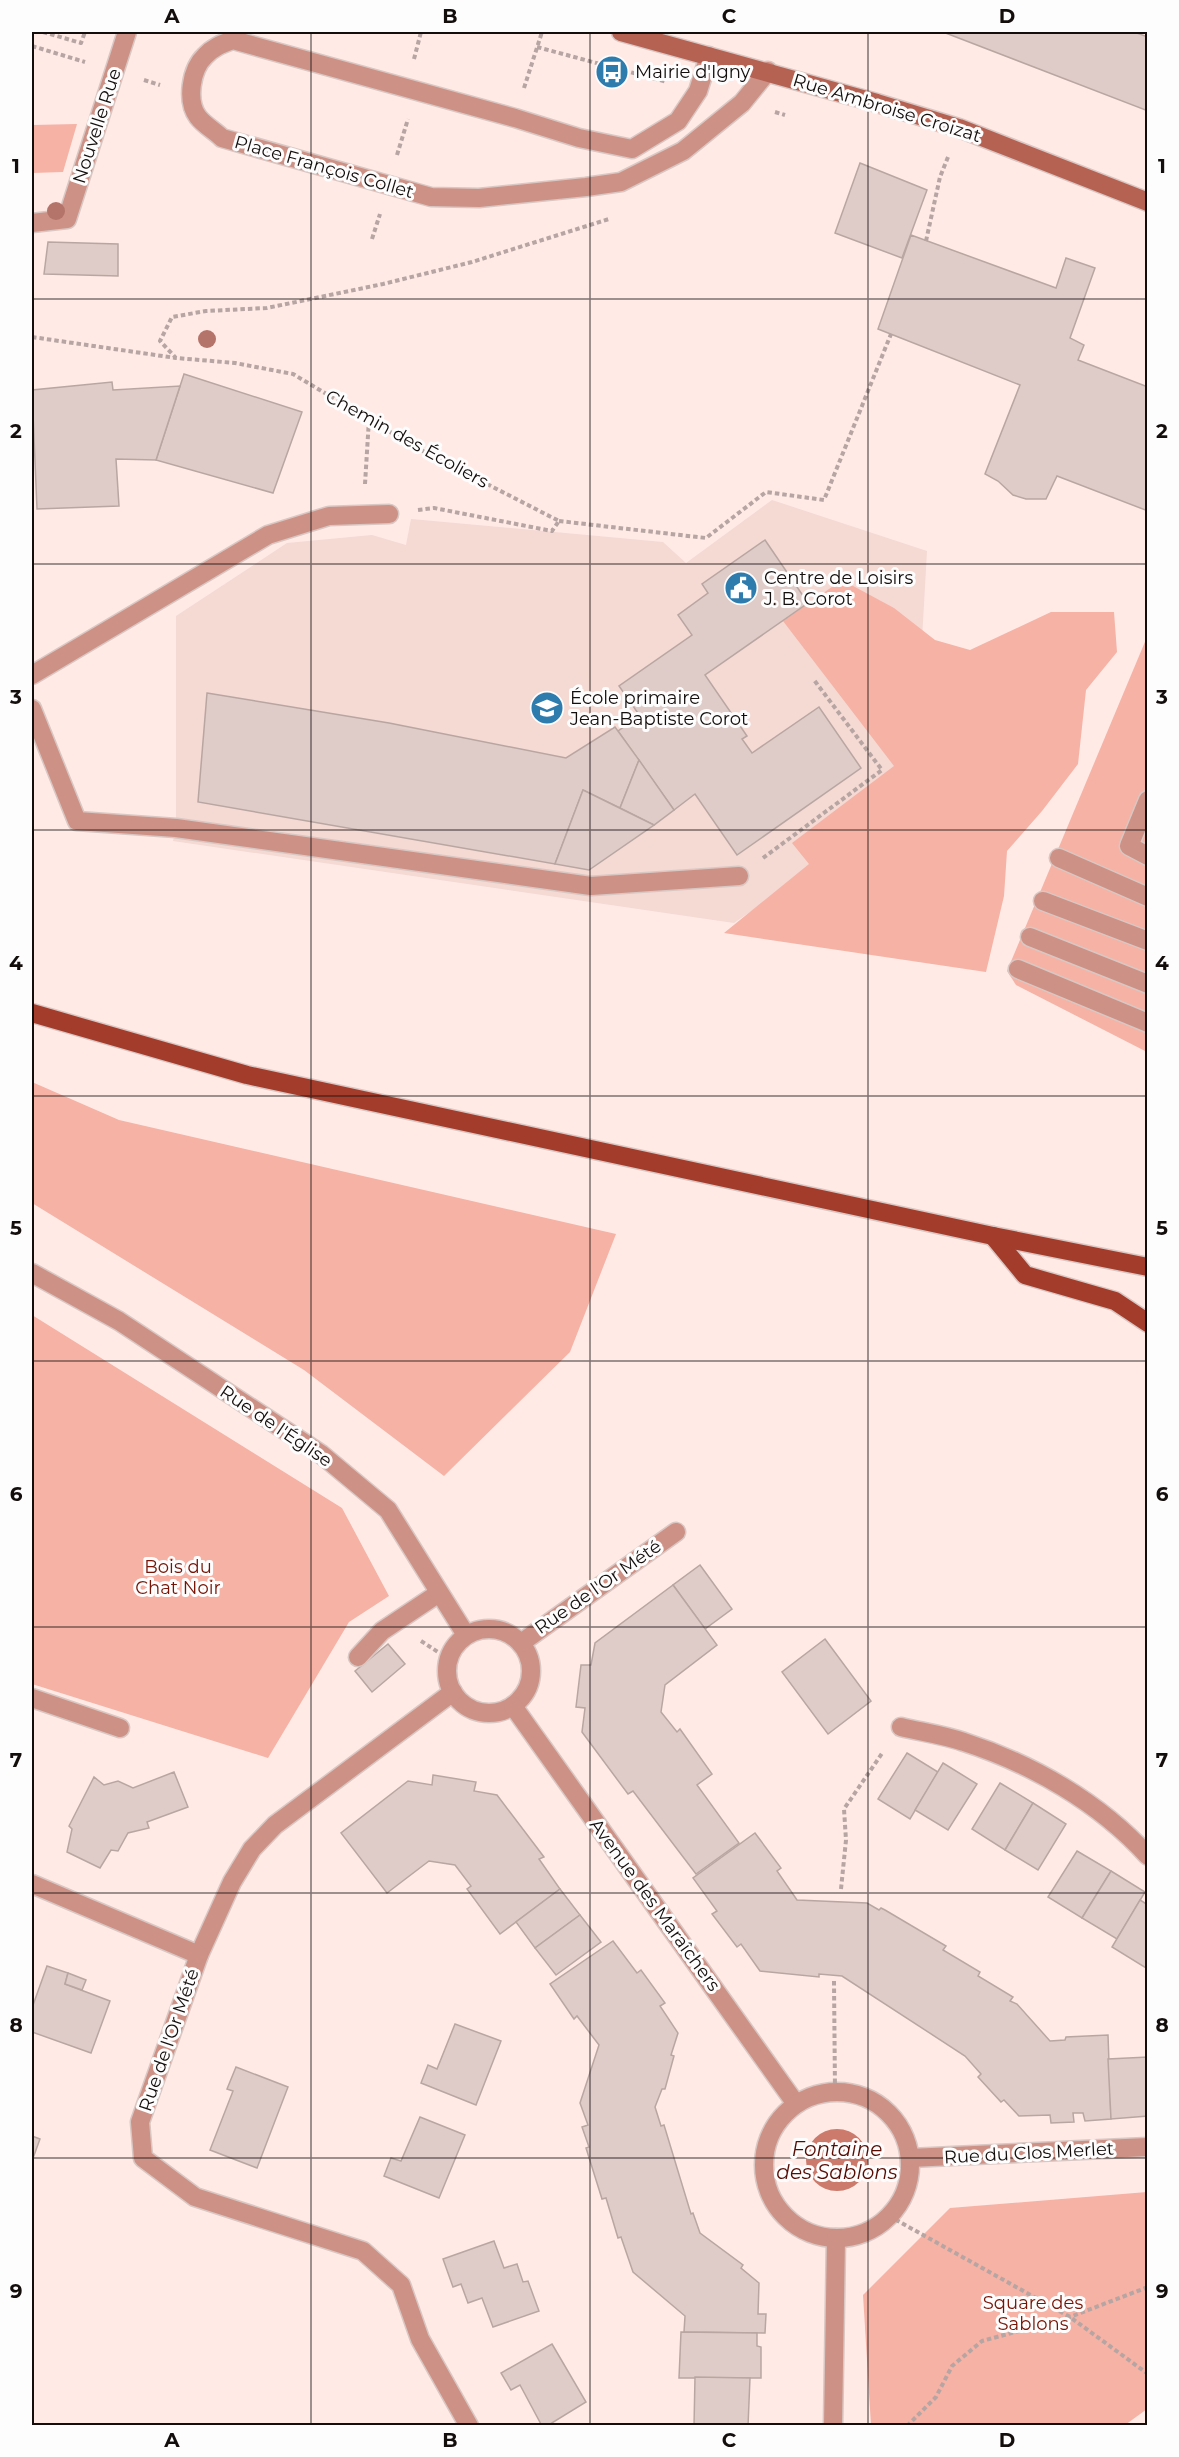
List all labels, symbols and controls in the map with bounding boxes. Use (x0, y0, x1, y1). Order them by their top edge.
text: A (163, 4, 180, 28)
text: B (442, 4, 458, 28)
text: C (722, 4, 737, 28)
text: D (999, 4, 1015, 28)
bus stop icon: Mairie d'Igny (594, 54, 630, 90)
place label: Mairie d'Igny (635, 61, 751, 83)
street label: Nouvelle Rue (68, 66, 126, 186)
street label: Rue Ambroise Croizat (790, 69, 984, 147)
street label: Place François Collet (232, 131, 416, 203)
text: 1 (12, 154, 20, 178)
text: 1 (1158, 154, 1166, 178)
street label: Chemin des Écoliers (322, 385, 492, 493)
text: 2 (10, 419, 22, 443)
text: 2 (1156, 419, 1168, 443)
place label: Centre de Loisirs J. B. Corot (763, 567, 913, 610)
public building icon: Centre de Loisirs J. B. Corot (723, 570, 759, 606)
text: 3 (9, 685, 22, 709)
text: 3 (1155, 685, 1168, 709)
place label: École primaire Jean-Baptiste Corot (569, 687, 748, 730)
school or university icon: École primaire Jean-Baptiste Corot (529, 690, 565, 726)
text: 4 (9, 951, 23, 975)
text: 4 (1155, 951, 1169, 975)
text: 5 (10, 1216, 22, 1240)
text: 5 (1156, 1216, 1168, 1240)
street label: Rue de l'Église (216, 1380, 336, 1472)
text: 6 (10, 1482, 23, 1506)
text: 6 (1156, 1482, 1169, 1506)
street label: Rue de l'Or Mété (530, 1535, 666, 1639)
park label: Bois du Chat Noir (135, 1556, 221, 1599)
text: 7 (10, 1748, 22, 1772)
text: 7 (1156, 1748, 1168, 1772)
street label: Avenue des Maraîchers (585, 1814, 725, 1996)
street label: Rue de l'Or Mété (134, 1966, 204, 2114)
text: 8 (9, 2013, 23, 2037)
text: 8 (1155, 2013, 1169, 2037)
water label: Fontaine des Sablons (776, 2137, 898, 2184)
street label: Rue du Clos Merlet (943, 2138, 1115, 2168)
text: 9 (10, 2279, 22, 2303)
text: 9 (1156, 2279, 1168, 2303)
park label: Square des Sablons (983, 2292, 1083, 2335)
text: A (163, 2428, 180, 2452)
text: B (442, 2428, 458, 2452)
text: C (722, 2428, 737, 2452)
text: D (999, 2428, 1015, 2452)

